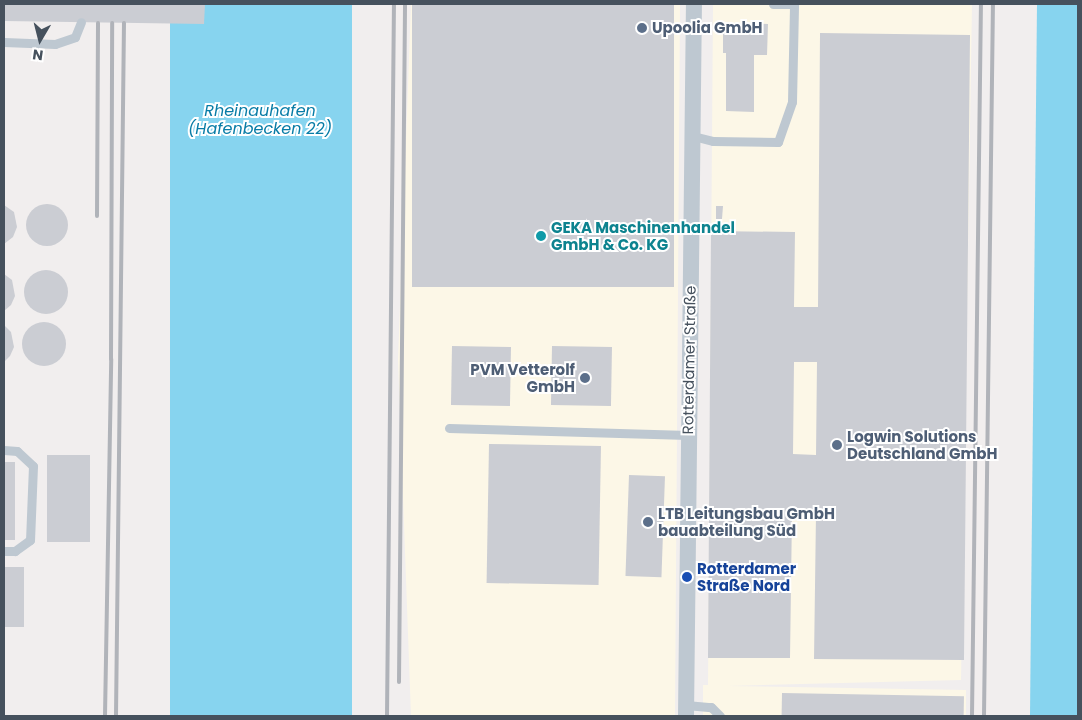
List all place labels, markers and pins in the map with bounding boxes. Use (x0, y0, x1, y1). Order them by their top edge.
place label: Upoolia GmbH (652, 19, 763, 37)
marker: Upoolia GmbH (636, 22, 648, 34)
place label: GEKA Maschinenhandel GmbH & Co. KG (551, 218, 735, 253)
marker: GEKA Maschinenhandel GmbH & Co. KG (535, 230, 547, 242)
place label: PVM Vetterolf GmbH (470, 360, 575, 395)
marker: PVM Vetterolf GmbH (579, 372, 591, 384)
place label: Logwin Solutions Deutschland GmbH (847, 427, 997, 462)
marker: Logwin Solutions Deutschland GmbH (831, 439, 843, 451)
place label: LTB Leitungsbau GmbH bauabteilung Süd (658, 504, 835, 539)
marker: LTB Leitungsbau GmbH bauabteilung Süd (642, 516, 654, 528)
place label: Rotterdamer Straße Nord (697, 559, 796, 594)
marker: Rotterdamer Straße Nord (681, 571, 693, 583)

